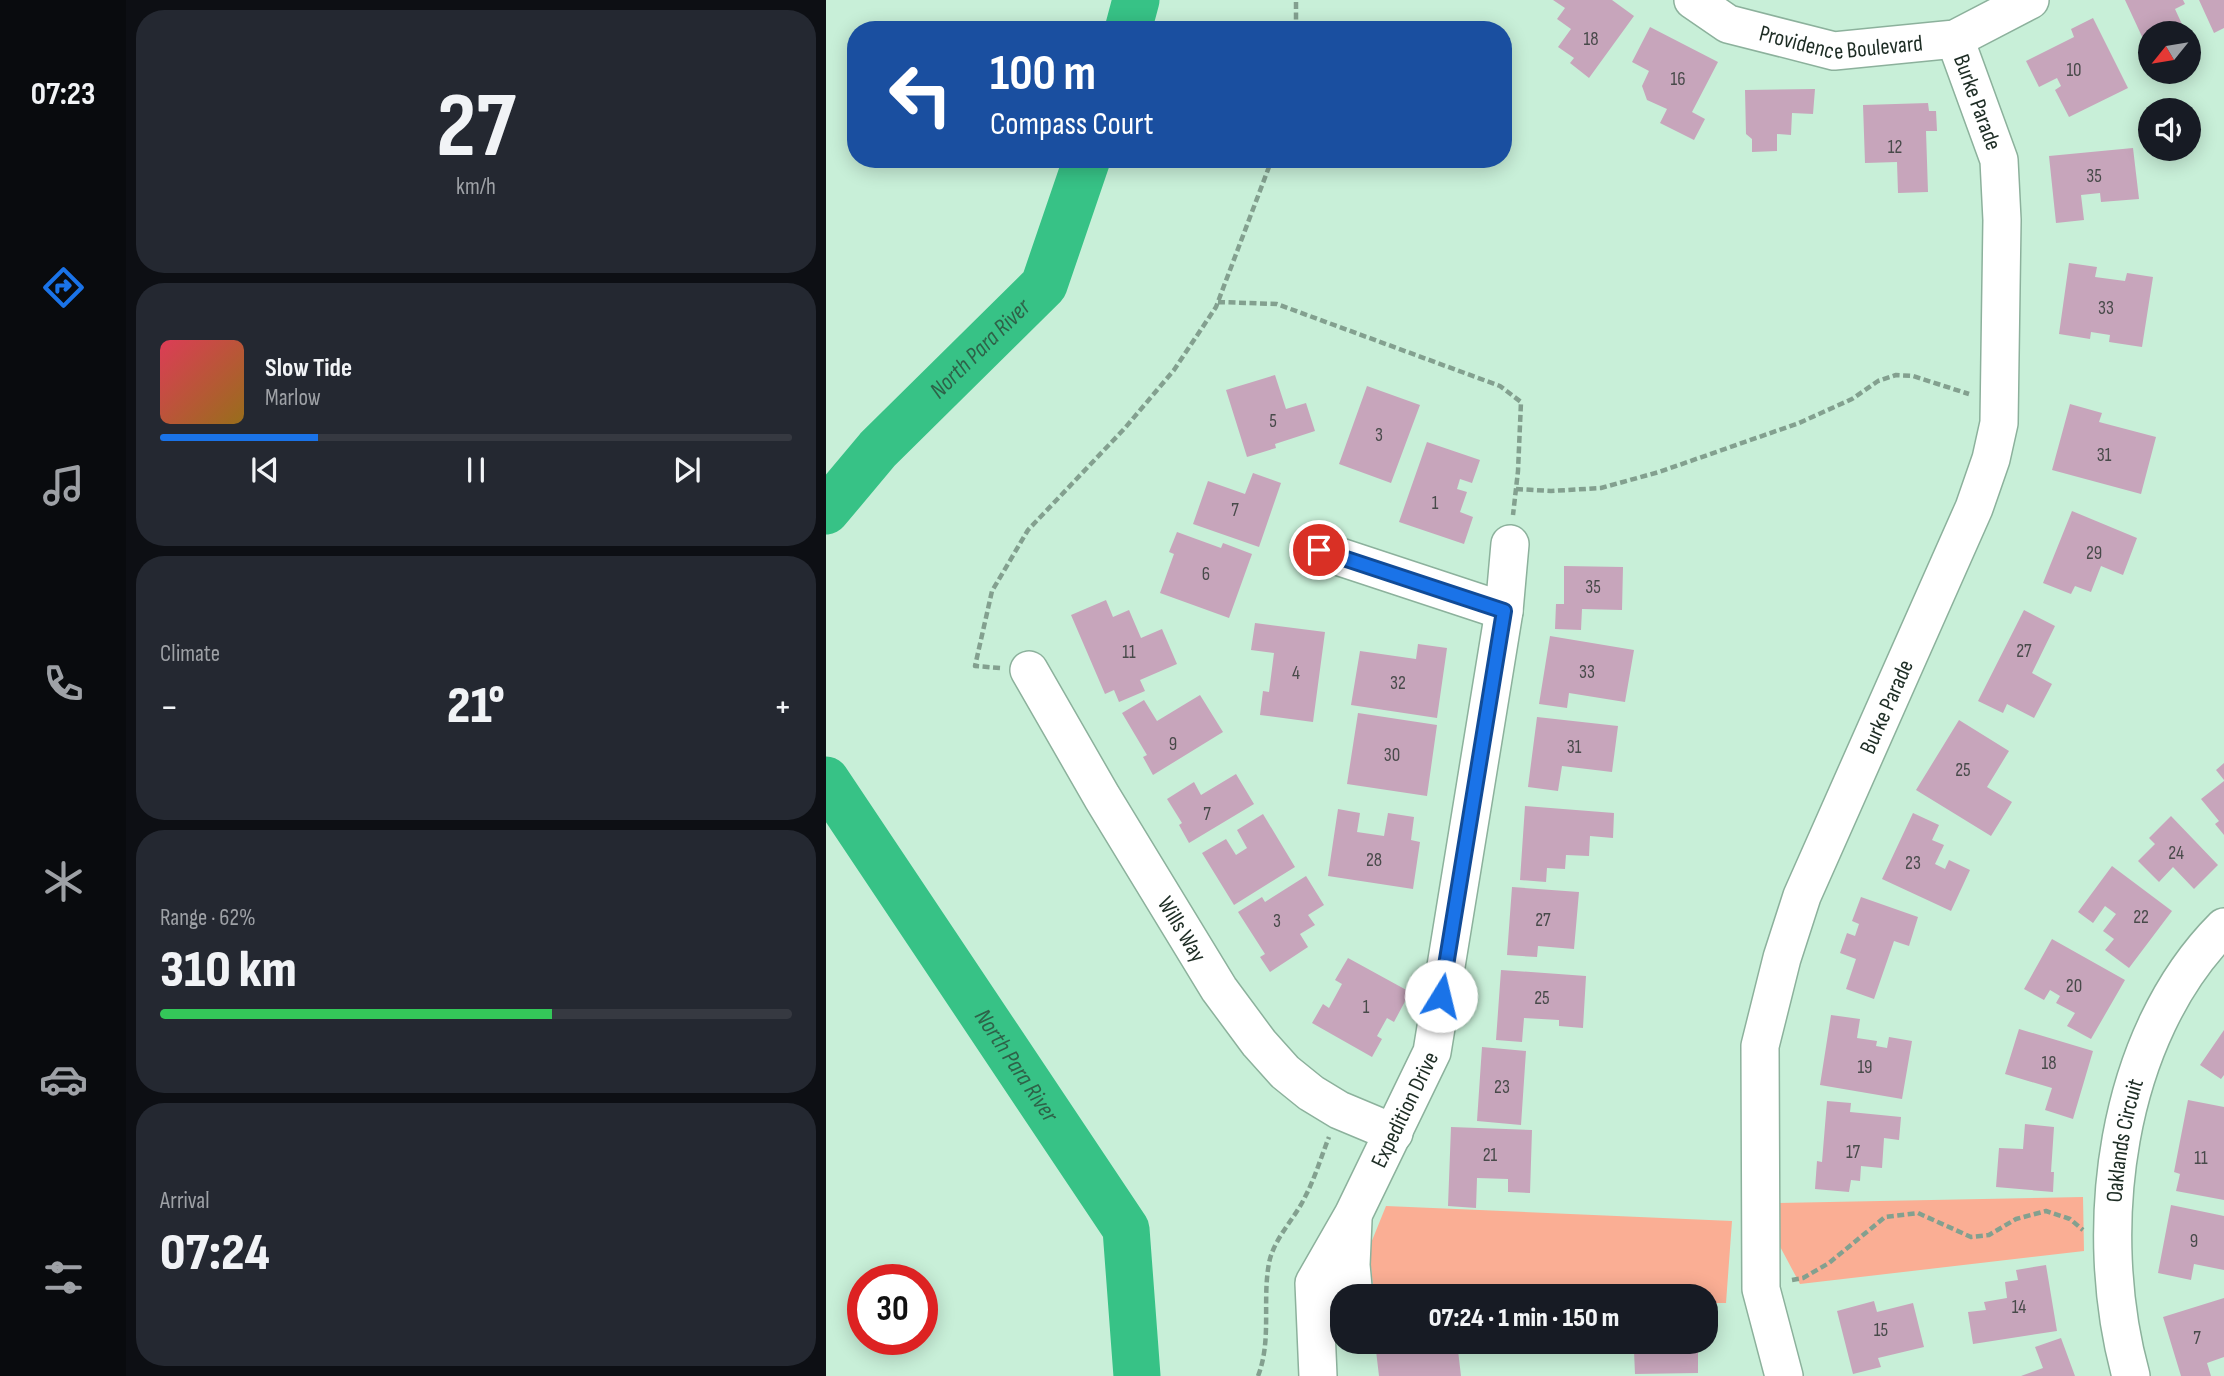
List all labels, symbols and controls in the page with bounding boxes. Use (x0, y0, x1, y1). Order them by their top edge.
street label: Providence Boulevard (1756, 20, 1924, 66)
north arrow (2138, 21, 2202, 84)
map controls (2138, 21, 2201, 161)
house number: 18 (1584, 28, 1598, 51)
text: 100 m (990, 45, 1096, 104)
icon: left (875, 49, 966, 140)
street label: Burke Parade (1947, 51, 2007, 154)
house number: 10 (2066, 59, 2082, 82)
house number: 16 (1671, 68, 1685, 91)
text: 27 (436, 73, 516, 182)
text: 07:23 (31, 75, 95, 114)
button: sound (2138, 98, 2201, 161)
text: Compass Court (990, 105, 1154, 144)
house number: 12 (1888, 136, 1902, 159)
house number: 35 (2086, 165, 2102, 188)
text: km/h (456, 173, 496, 201)
icon: directions (39, 263, 88, 312)
water label: North Para River (924, 292, 1037, 405)
house number: 33 (2098, 297, 2114, 320)
text: Slow Tide (265, 353, 352, 384)
text: Marlow (265, 384, 321, 412)
house number: 5 (1269, 410, 1277, 433)
house number: 3 (1375, 424, 1383, 447)
house number: 31 (2097, 444, 2112, 467)
icon: previous (246, 451, 284, 489)
icon: pause (457, 451, 495, 489)
icon: next (668, 451, 706, 489)
icon: music (39, 461, 88, 510)
house number: 1 (1432, 492, 1439, 515)
house number: 7 (1231, 499, 1239, 522)
pin (1289, 520, 1349, 580)
icon: arrive (1300, 531, 1338, 569)
house number: 29 (2086, 542, 2102, 565)
house number: 6 (1202, 563, 1210, 586)
house number: 35 (1585, 576, 1601, 599)
text: Climate (160, 640, 220, 668)
house number: 27 (2016, 640, 2032, 663)
house number: 11 (1122, 641, 1136, 664)
street label: Burke Parade (1854, 656, 1920, 758)
icon: phone (39, 659, 88, 708)
house number: 33 (1579, 661, 1595, 684)
house number: 4 (1292, 662, 1300, 685)
house number: 32 (1390, 672, 1406, 695)
text: 21° (447, 675, 505, 738)
text: − (160, 685, 179, 730)
text: + (773, 685, 792, 730)
house number: 9 (1169, 733, 1177, 756)
house number: 31 (1567, 736, 1582, 759)
house number: 30 (1384, 744, 1400, 767)
house number: 25 (1955, 759, 1971, 782)
house number: 7 (1203, 803, 1211, 826)
house number: 24 (2168, 842, 2184, 865)
house number: 28 (1366, 849, 1382, 872)
house number: 23 (1905, 852, 1921, 875)
icon: climate (39, 857, 88, 906)
street label: Wills Way (1151, 892, 1212, 967)
text: Range · 62% (160, 904, 256, 932)
house number: 22 (2133, 906, 2149, 929)
house number: 27 (1535, 909, 1551, 932)
house number: 3 (1273, 910, 1281, 933)
text: 310 km (160, 939, 297, 1002)
position arrow (1404, 959, 1478, 1033)
house number: 20 (2066, 975, 2082, 998)
house number: 25 (1534, 987, 1550, 1010)
house number: 1 (1363, 996, 1370, 1019)
water label: North Para River (968, 1004, 1065, 1128)
street label: Expedition Drive (1365, 1047, 1445, 1172)
house number: 18 (2042, 1052, 2056, 1075)
icon: car (39, 1055, 88, 1104)
house number: 19 (1857, 1056, 1873, 1079)
house number: 23 (1494, 1076, 1510, 1099)
street label: Oaklands Circuit (2101, 1076, 2150, 1203)
house number: 17 (1846, 1141, 1861, 1164)
house number: 21 (1483, 1144, 1498, 1167)
house number: 11 (2194, 1147, 2208, 1170)
text: Arrival (160, 1187, 209, 1215)
text: 07:24 (160, 1222, 270, 1285)
house number: 9 (2190, 1230, 2198, 1253)
icon: filters (39, 1253, 88, 1302)
speed limit sign: 30 (847, 1264, 938, 1355)
house number: 14 (2012, 1296, 2026, 1319)
text: 07:24 · 1 min · 150 m (1429, 1303, 1619, 1334)
house number: 15 (1874, 1319, 1888, 1342)
house number: 7 (2193, 1327, 2201, 1350)

